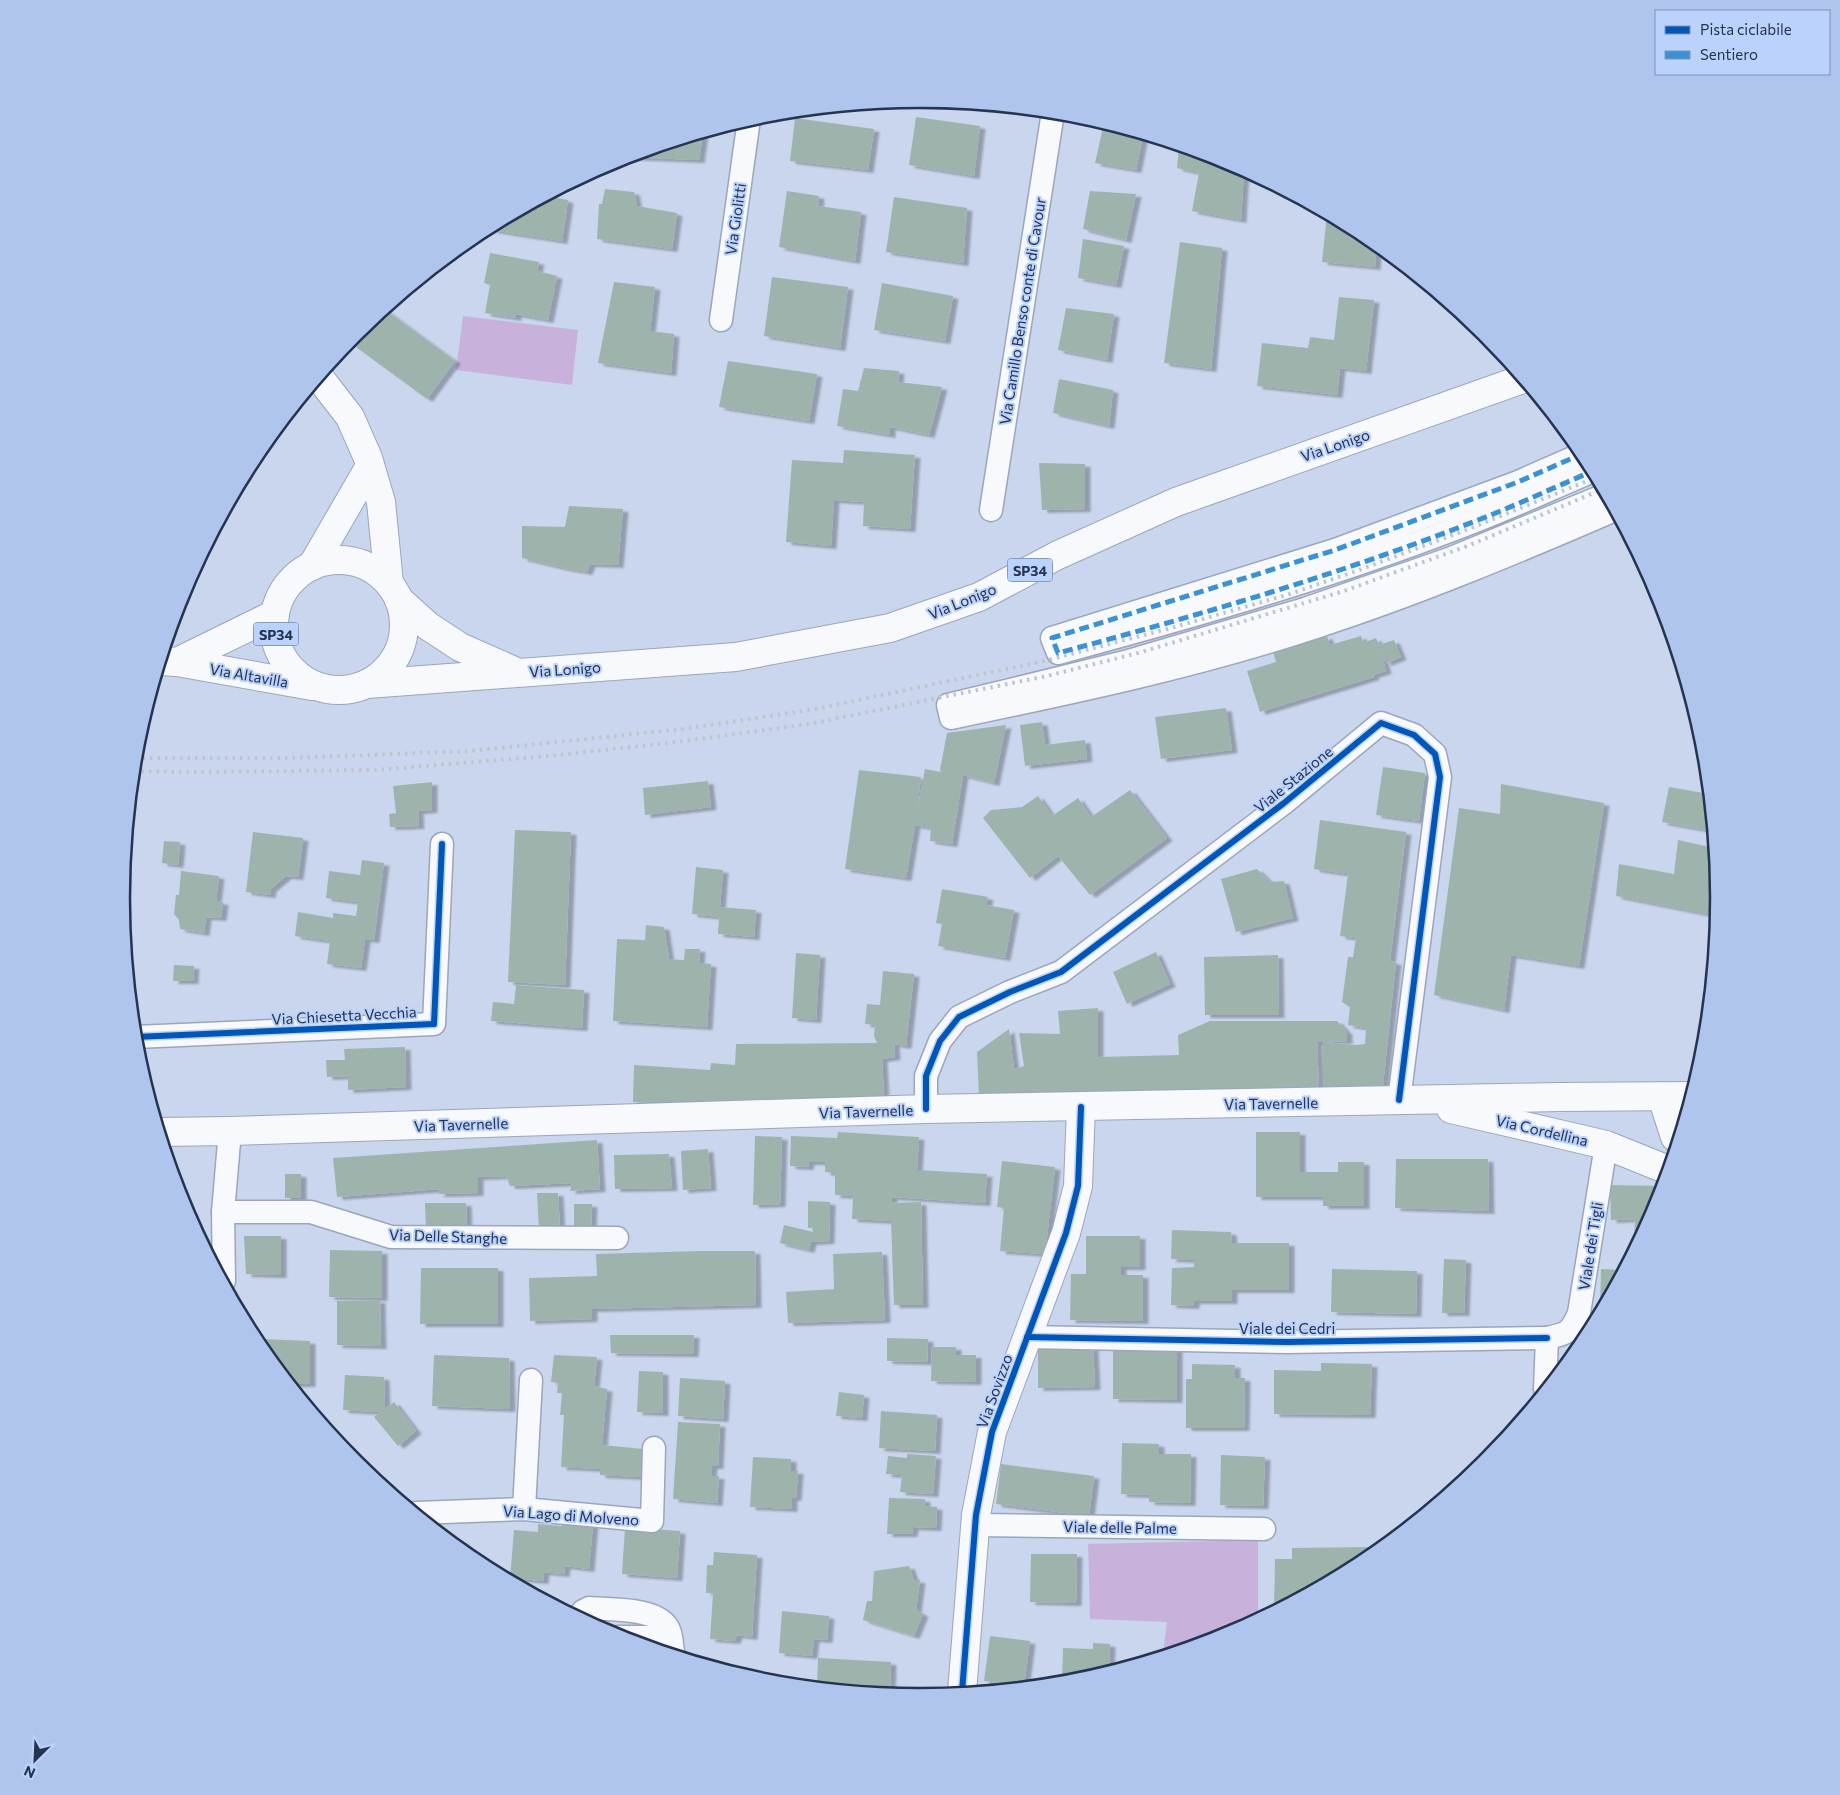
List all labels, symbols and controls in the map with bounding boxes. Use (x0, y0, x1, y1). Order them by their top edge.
legend (1655, 10, 1830, 75)
text: Pista ciclabile (1700, 20, 1792, 38)
text: Sentiero (1700, 45, 1758, 63)
street label: Via Giolitti (721, 182, 749, 256)
street label: Via Camillo Benso conte di Cavour (995, 196, 1049, 426)
street label: Via Lonigo (1298, 425, 1372, 465)
road number: SP34 (1008, 558, 1052, 582)
street label: Via Lonigo (925, 579, 999, 623)
road number: SP34 (254, 622, 298, 646)
street label: Via Lonigo (529, 658, 601, 680)
street label: Via Altavilla (208, 659, 290, 691)
street label: Viale Stazione (1250, 742, 1336, 816)
street label: Via Chiesetta Vecchia (271, 1002, 417, 1028)
street label: Via Tavernelle (1224, 1093, 1318, 1113)
street label: Via Tavernelle (819, 1100, 913, 1122)
street label: Via Cordellina (1494, 1111, 1590, 1149)
street label: Via Tavernelle (414, 1113, 508, 1135)
street label: Viale dei Tigli (1574, 1201, 1606, 1291)
street label: Via Delle Stanghe (389, 1225, 507, 1247)
street label: Viale dei Cedri (1239, 1319, 1335, 1337)
street label: Via Sovizzo (972, 1351, 1016, 1431)
street label: Via Lago di Molveno (502, 1501, 640, 1529)
street label: Viale delle Palme (1063, 1517, 1177, 1537)
north arrow (10, 1735, 60, 1785)
text: N (21, 1762, 38, 1782)

